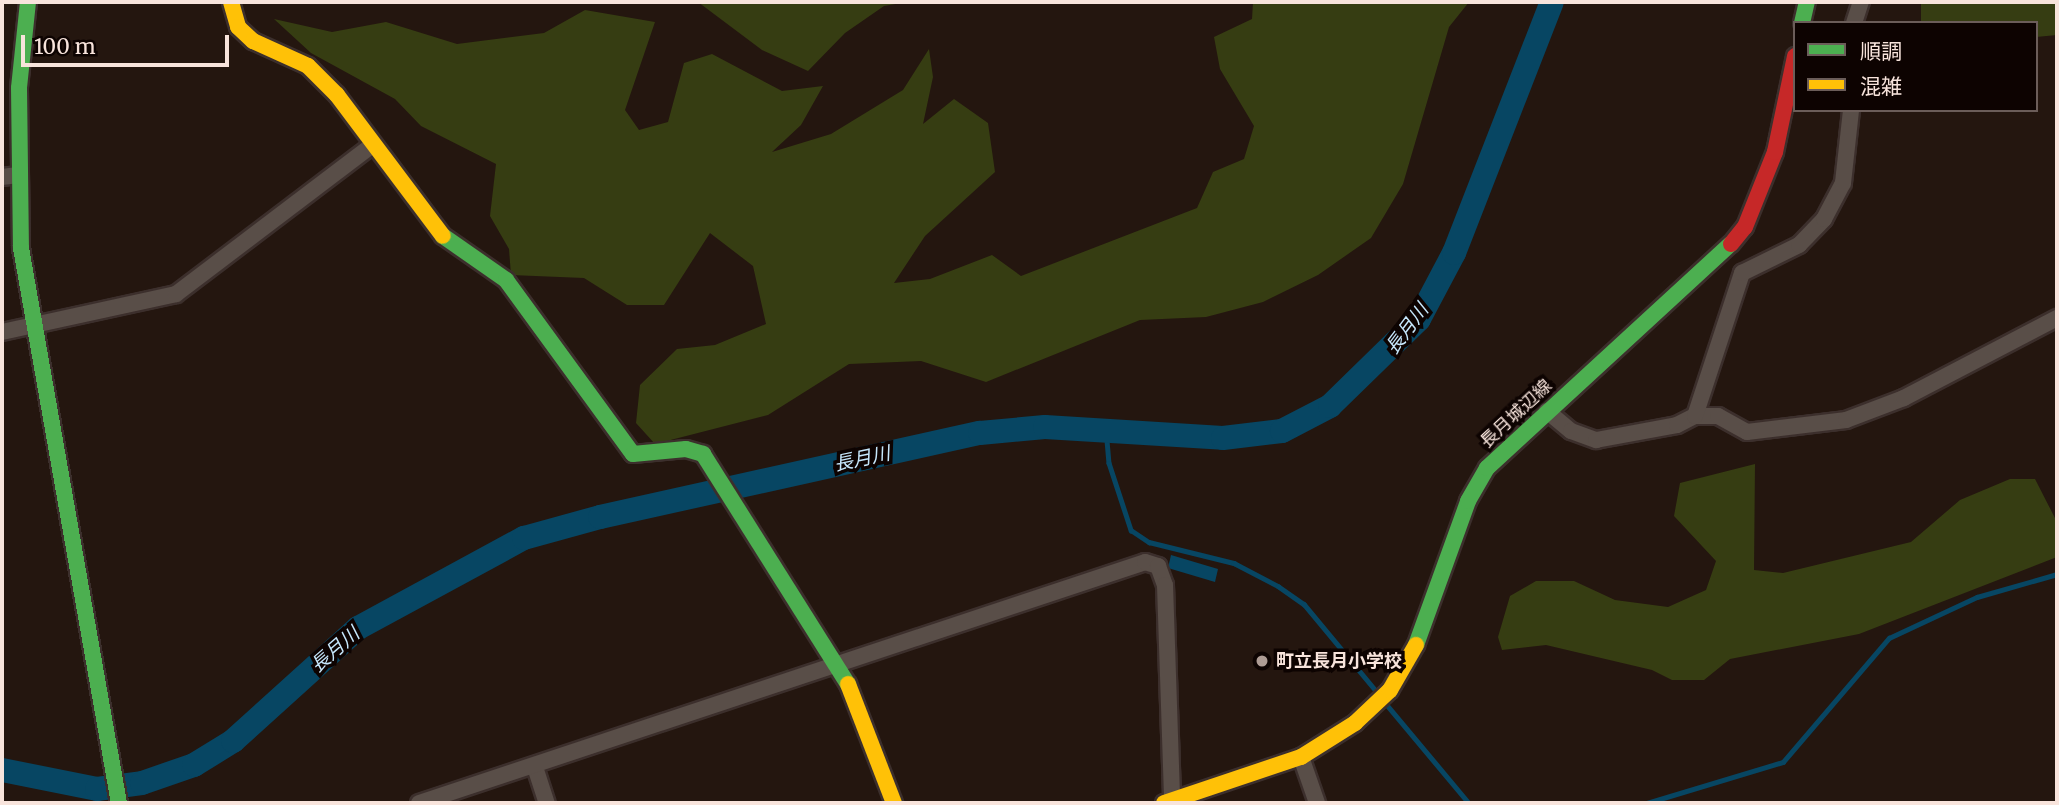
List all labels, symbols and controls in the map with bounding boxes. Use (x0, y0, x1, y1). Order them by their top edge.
scale bar (24, 21, 233, 65)
legend (1793, 21, 2038, 112)
text: 100 m (34, 33, 96, 60)
text: 順調 (1860, 38, 1902, 65)
text: 混雑 (1860, 73, 1902, 100)
water label: 長月川 (1381, 299, 1433, 359)
street label: 長月城辺線 (1476, 375, 1556, 453)
water label: 長月川 (832, 442, 892, 476)
water label: 長月川 (306, 623, 364, 677)
place label: 町立長月小学校 (1276, 650, 1402, 672)
marker: 町立長月小学校 (1254, 653, 1270, 669)

